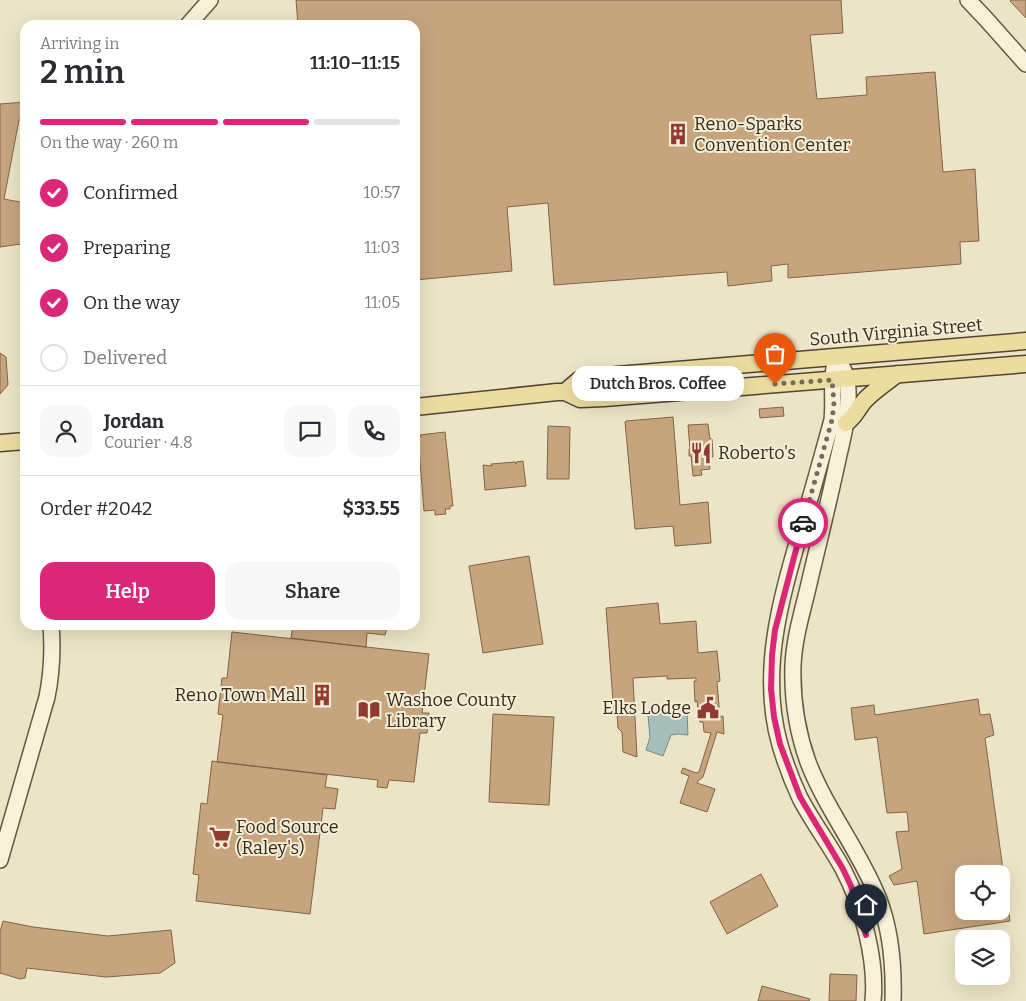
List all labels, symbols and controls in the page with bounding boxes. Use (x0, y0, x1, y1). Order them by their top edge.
text: Arriving in (40, 34, 119, 53)
text: 11:10–11:15 (310, 51, 400, 74)
text: 2 min (40, 53, 125, 91)
place label: Reno-Sparks Convention Center (694, 113, 850, 156)
building icon: Reno-Sparks Convention Center (665, 121, 691, 147)
text: On the way · 260 m (40, 133, 178, 152)
icon: check (40, 179, 68, 207)
text: Confirmed (83, 181, 178, 204)
text: 10:57 (364, 183, 400, 202)
icon: check (40, 234, 68, 262)
text: Preparing (83, 236, 171, 259)
text: 11:03 (364, 238, 400, 257)
icon: check (40, 289, 68, 317)
text: On the way (83, 291, 180, 314)
text: 11:05 (365, 293, 400, 312)
street label: South Virginia Street (808, 313, 984, 351)
pin (754, 333, 796, 384)
icon: bag (761, 340, 789, 368)
text: Delivered (83, 346, 167, 369)
callout: Dutch Bros. Coffee (572, 366, 745, 402)
text: Dutch Bros. Coffee (590, 374, 726, 393)
button: person (40, 405, 92, 457)
button: chat (284, 405, 336, 457)
button: phone (348, 405, 400, 457)
text: Jordan (104, 410, 164, 433)
text: Courier · 4.8 (104, 433, 193, 452)
restaurant icon: Roberto's (688, 440, 714, 466)
place label: Roberto's (718, 442, 796, 464)
text: Order #2042 (40, 497, 152, 520)
text: $33.55 (342, 497, 400, 520)
courier (778, 498, 828, 548)
icon: car (789, 509, 817, 537)
button: Help (40, 562, 215, 620)
button: Share (225, 562, 400, 620)
building icon: Reno Town Mall (309, 682, 335, 708)
place label: Reno Town Mall (174, 684, 306, 706)
place label: Washoe County Library (386, 689, 517, 732)
public building icon: Elks Lodge (695, 695, 721, 721)
library icon: Washoe County Library (356, 697, 382, 723)
place label: Elks Lodge (602, 697, 691, 719)
place label: Food Source (Raley's) (236, 816, 339, 859)
supermarket icon: Food Source (Raley's) (207, 824, 233, 850)
map controls (955, 865, 1010, 985)
button: locate (955, 865, 1010, 920)
pin (845, 884, 887, 935)
icon: home (852, 891, 880, 919)
button: layers (955, 930, 1010, 985)

